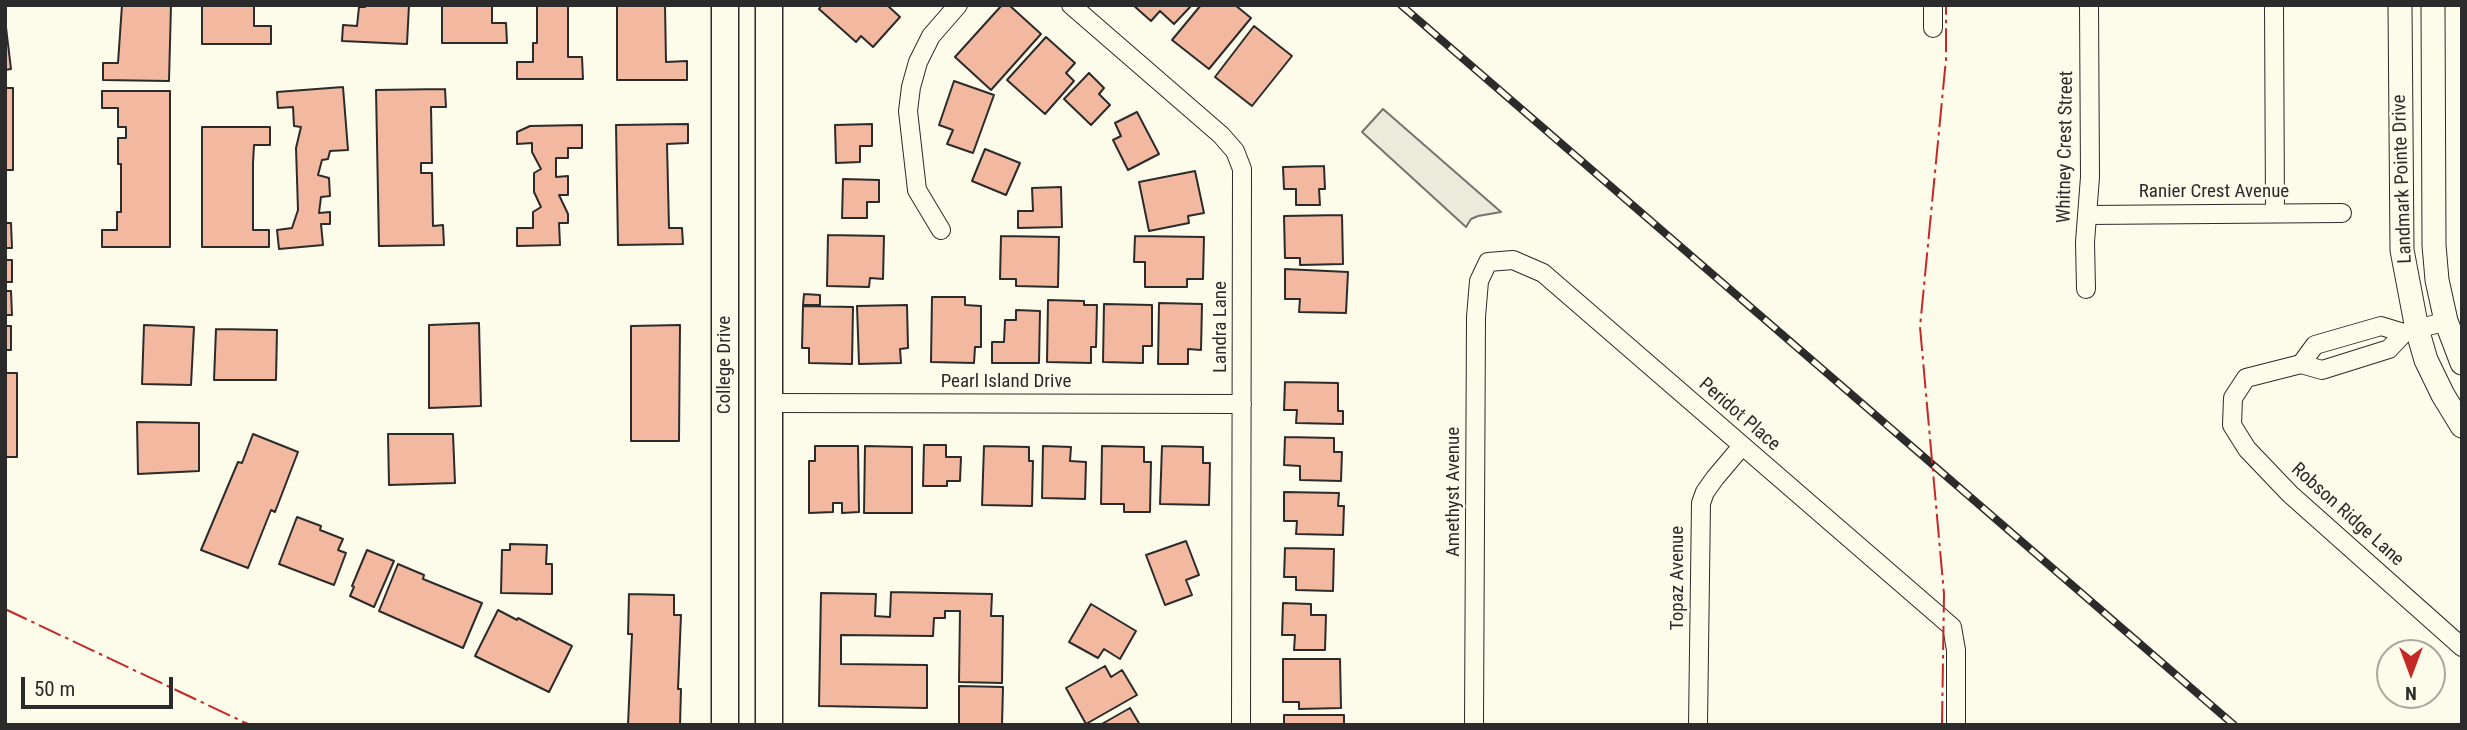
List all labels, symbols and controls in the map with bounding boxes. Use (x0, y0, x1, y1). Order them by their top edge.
street label: Whitney Crest Street (2053, 71, 2079, 223)
street label: Landmark Pointe Drive (2389, 94, 2417, 264)
street label: Ranier Crest Avenue (2139, 181, 2289, 203)
street label: Landra Lane (1210, 281, 1232, 373)
street label: College Drive (714, 316, 736, 414)
street label: Pearl Island Drive (941, 371, 1071, 393)
street label: Peridot Place (1694, 374, 1784, 456)
street label: Amethyst Avenue (1443, 427, 1465, 557)
street label: Robson Ridge Lane (2286, 459, 2408, 571)
street label: Topaz Avenue (1667, 526, 1689, 630)
north arrow (2376, 639, 2446, 709)
scale bar (24, 664, 177, 708)
text: 50 m (34, 677, 75, 701)
text: N (2405, 682, 2417, 705)

